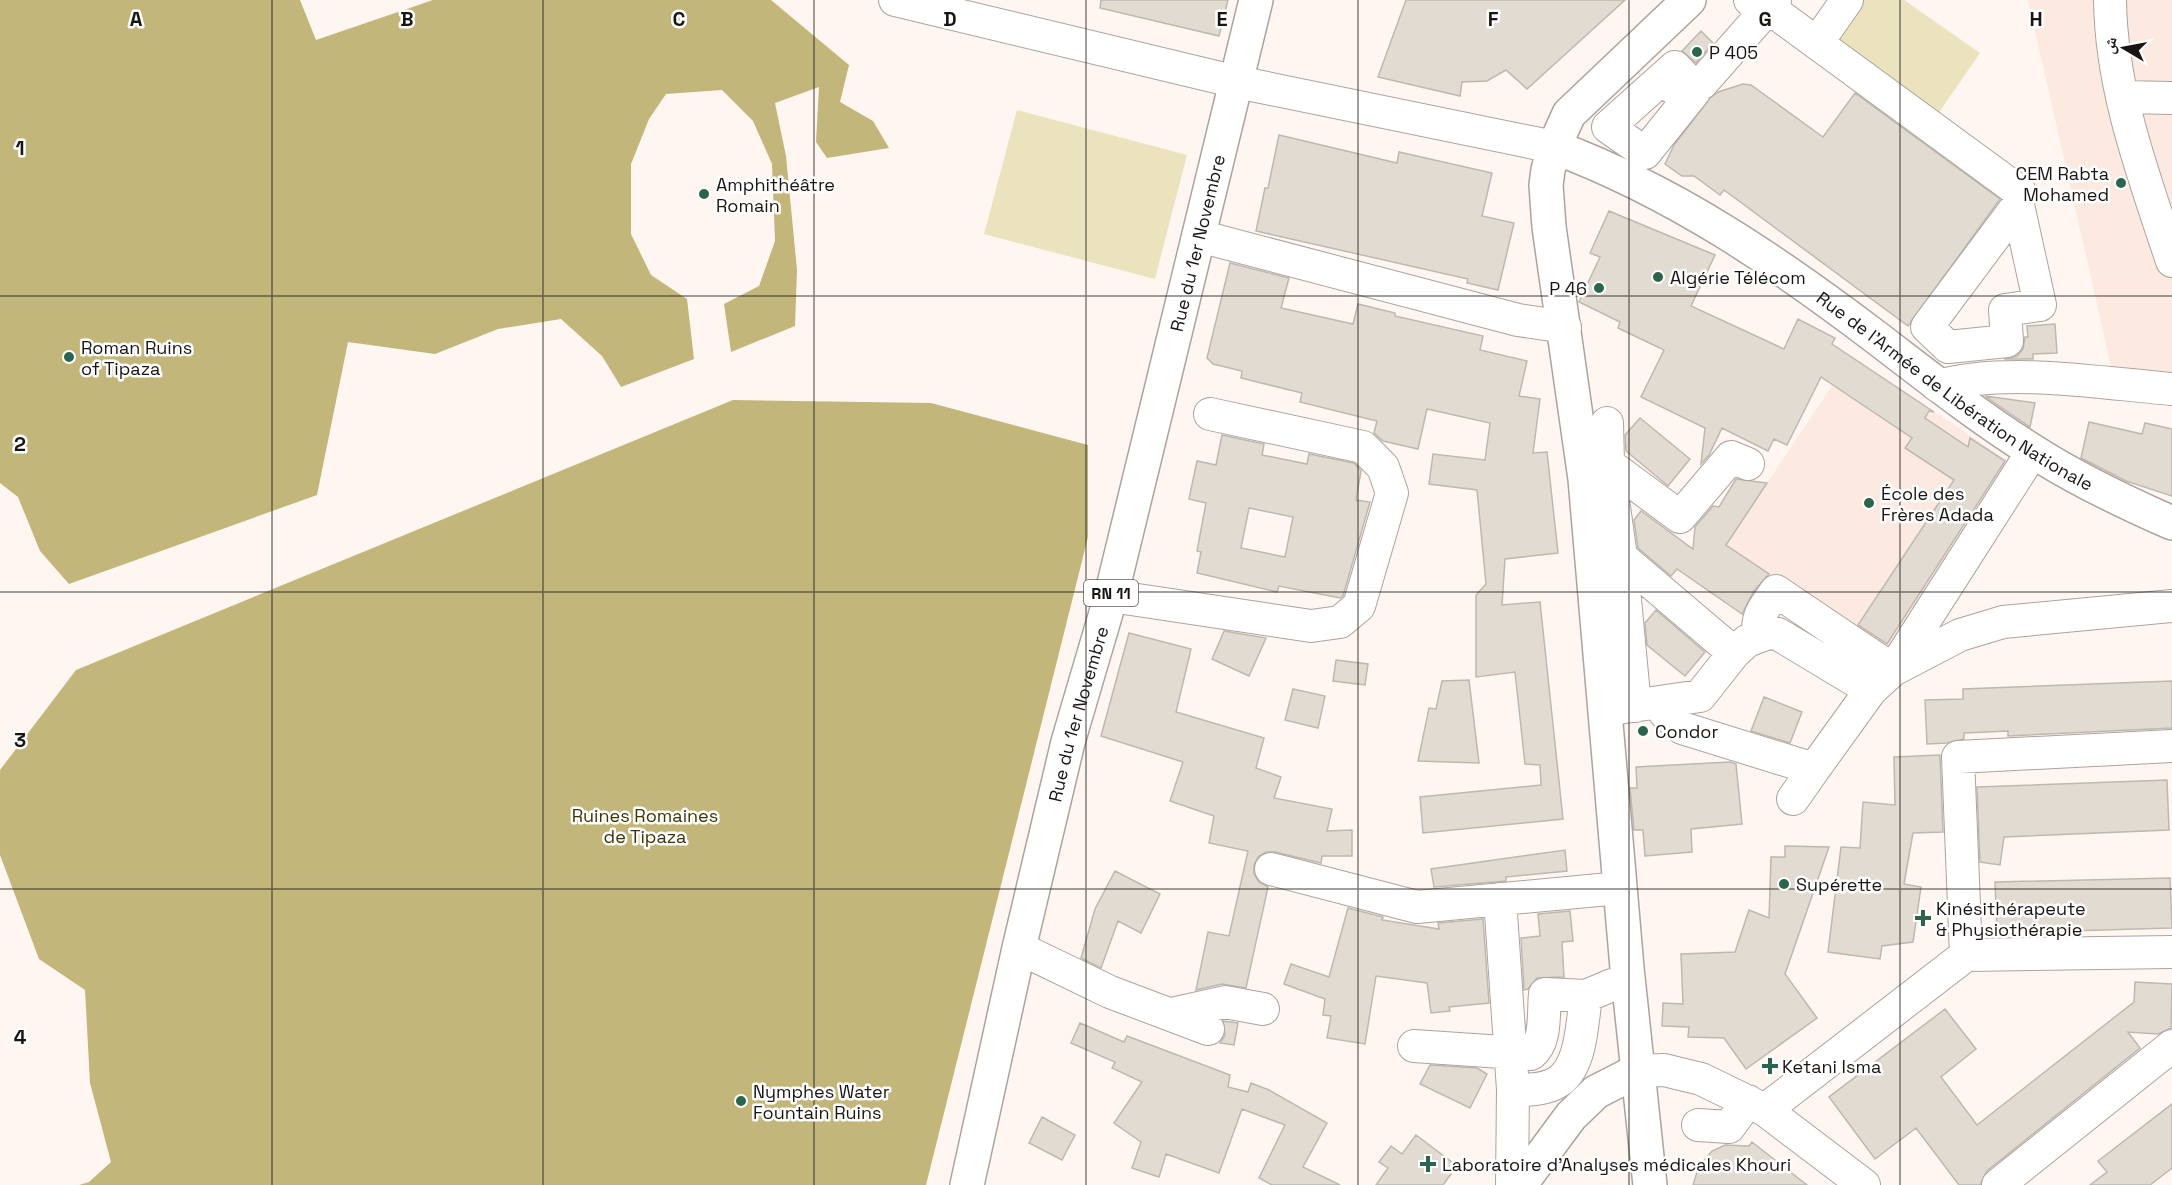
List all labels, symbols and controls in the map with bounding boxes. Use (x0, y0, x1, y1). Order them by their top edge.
text: A (130, 6, 143, 32)
text: B (400, 6, 414, 32)
text: C (673, 6, 686, 32)
text: D (943, 6, 957, 32)
text: E (1216, 6, 1228, 32)
text: F (1488, 6, 1499, 32)
text: G (1758, 6, 1772, 32)
text: H (2029, 6, 2043, 32)
north arrow (2094, 18, 2154, 78)
text: ش (2098, 35, 2122, 56)
place label: P 405 (1709, 41, 1758, 64)
marker: P 405 (1690, 45, 1704, 59)
text: 1 (15, 135, 25, 161)
street label: Rue du 1er Novembre (1164, 152, 1230, 334)
place label: CEM Rabta Mohamed (2016, 162, 2109, 206)
place label: Amphithéâtre Romain (716, 173, 835, 217)
marker: CEM Rabta Mohamed (2114, 176, 2128, 190)
marker: Amphithéâtre Romain (697, 187, 711, 201)
place label: Algérie Télécom (1670, 266, 1806, 289)
marker: Algérie Télécom (1651, 270, 1665, 284)
place label: P 46 (1549, 277, 1587, 300)
marker: P 46 (1592, 281, 1606, 295)
street label: Rue de l'Armée de Libération Nationale (1812, 286, 2097, 495)
place label: Roman Ruins of Tipaza (81, 336, 192, 380)
marker: Roman Ruins of Tipaza (62, 350, 76, 364)
text: 2 (14, 431, 26, 457)
place label: École des Frères Adada (1881, 482, 1994, 526)
marker: École des Frères Adada (1862, 496, 1876, 510)
road number: RN 11 (1084, 580, 1138, 606)
street label: Rue du 1er Novembre (1043, 623, 1113, 804)
place label: Condor (1655, 720, 1718, 743)
marker: Condor (1636, 724, 1650, 738)
text: 3 (14, 727, 26, 753)
park label: Ruines Romaines de Tipaza (572, 804, 718, 848)
place label: Supérette (1796, 873, 1882, 896)
marker: Supérette (1777, 877, 1791, 891)
place label: Kinésithérapeute & Physiothérapie (1936, 897, 2086, 941)
marker: Kinésithérapeute & Physiothérapie (1914, 909, 1932, 927)
text: 4 (14, 1024, 27, 1050)
place label: Ketani Isma (1782, 1055, 1881, 1078)
marker: Ketani Isma (1763, 1059, 1777, 1073)
place label: Nymphes Water Fountain Ruins (753, 1080, 890, 1124)
marker: Nymphes Water Fountain Ruins (734, 1094, 748, 1108)
place label: Laboratoire d'Analyses médicales Khouri (1442, 1153, 1791, 1176)
marker: Laboratoire d'Analyses médicales Khouri (1419, 1155, 1437, 1173)

